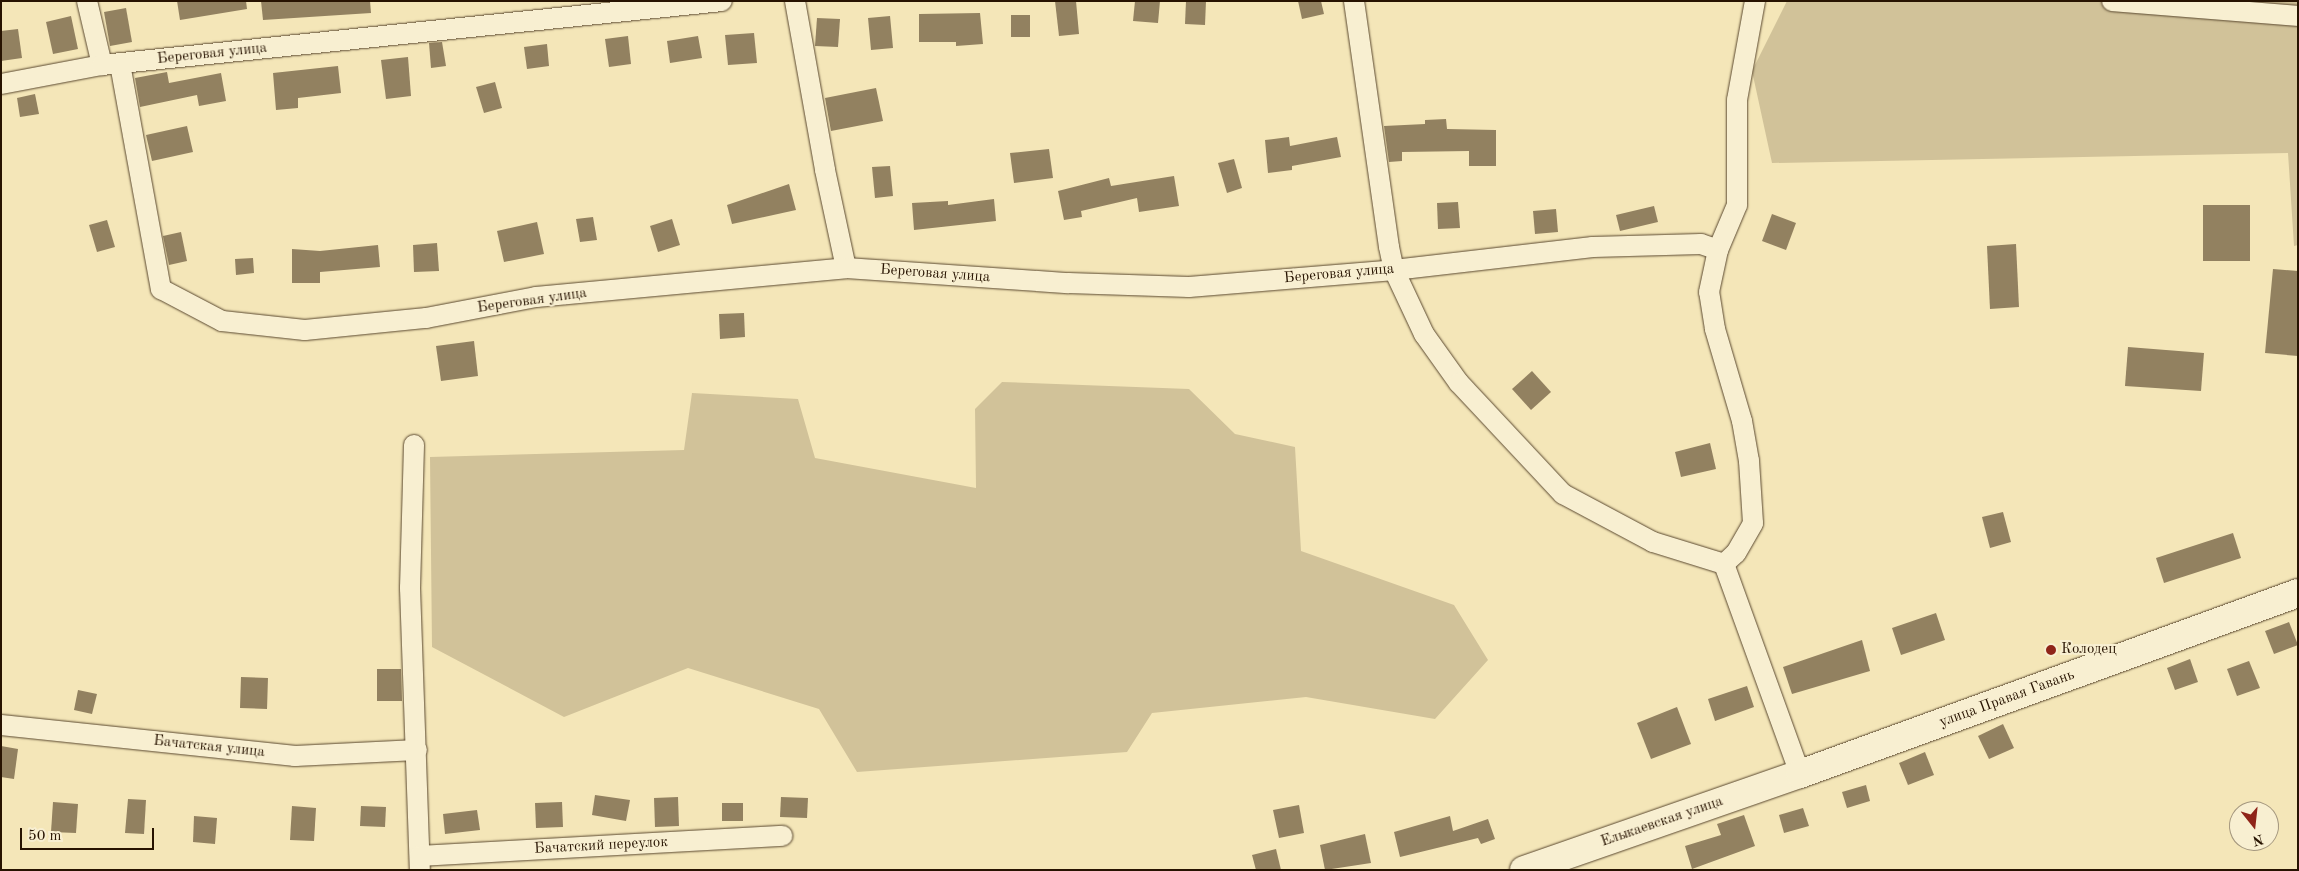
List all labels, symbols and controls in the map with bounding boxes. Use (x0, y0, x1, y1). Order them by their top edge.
street label: Береговая улица (156, 39, 268, 69)
street label: Береговая улица (1283, 260, 1395, 288)
street label: Береговая улица (879, 261, 991, 287)
street label: Береговая улица (476, 284, 588, 318)
place label: Колодец (2061, 641, 2116, 659)
marker: Колодец (2045, 644, 2057, 656)
street label: улица Правая Гавань (1937, 666, 2077, 732)
street label: Бачатская улица (152, 732, 266, 762)
street label: Елыкаевская улица (1599, 793, 1725, 851)
north arrow (2229, 801, 2279, 851)
scale bar (22, 818, 156, 850)
text: 50 m (28, 829, 62, 844)
text: N (2251, 831, 2265, 848)
street label: Бачатский переулок (534, 834, 668, 858)

